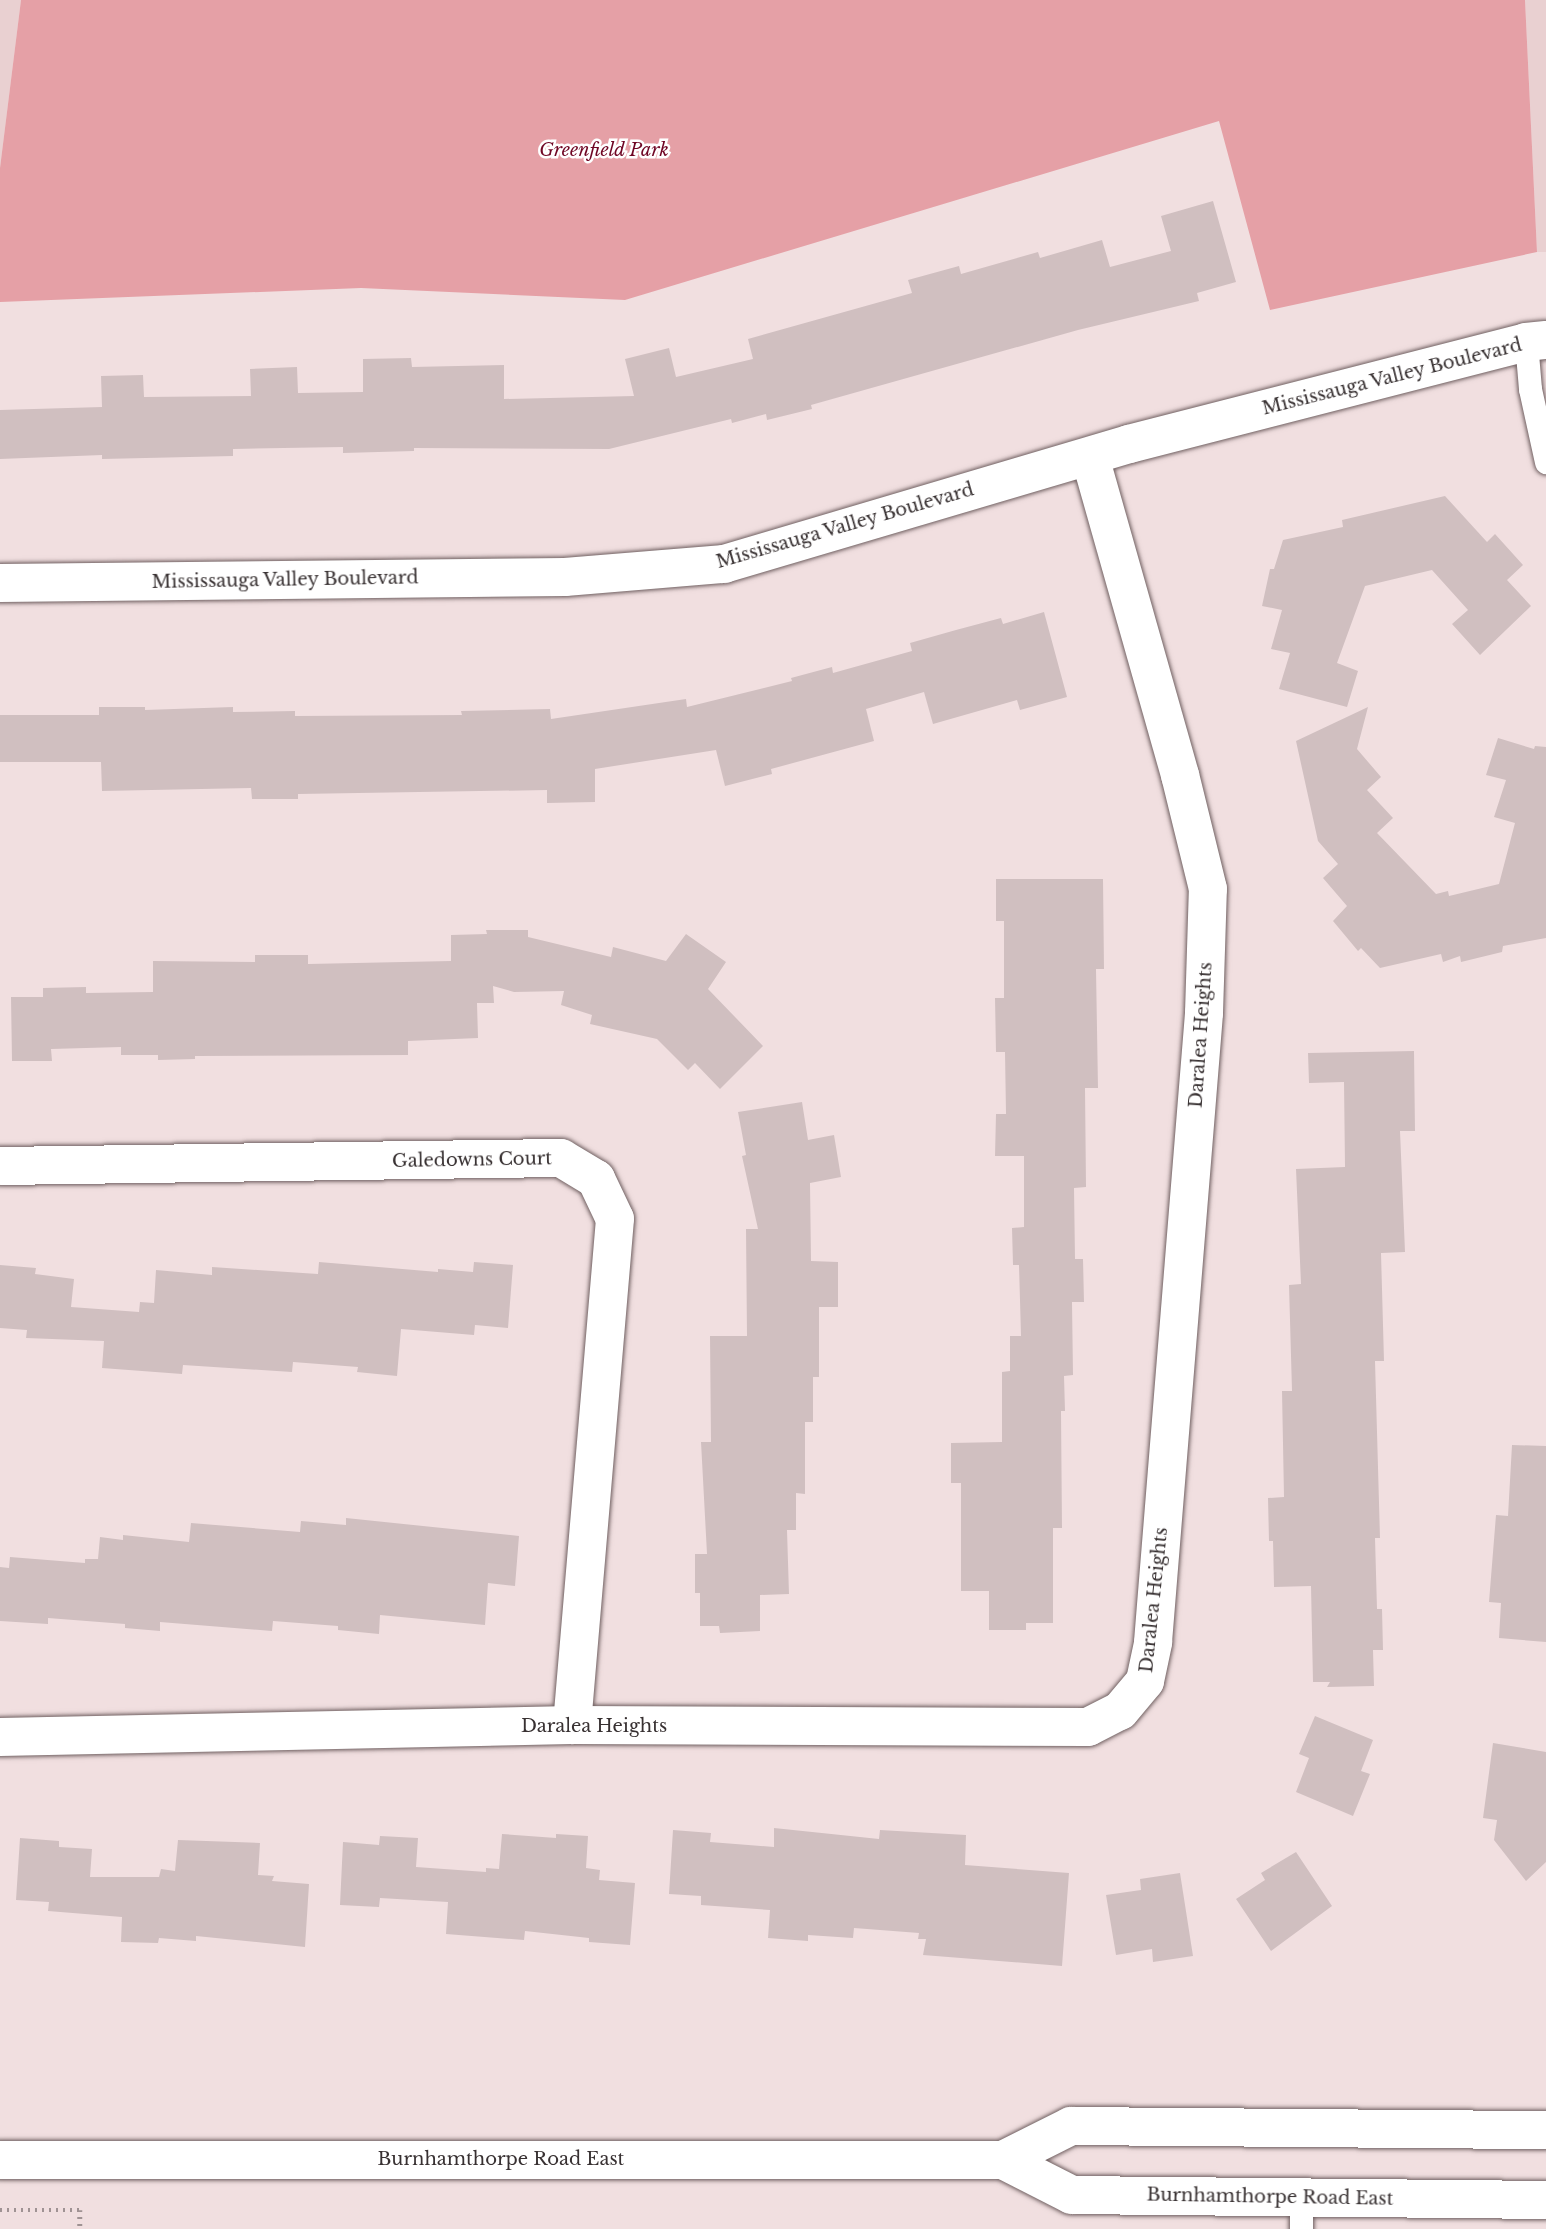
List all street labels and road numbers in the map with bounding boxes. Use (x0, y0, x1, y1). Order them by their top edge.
street label: Mississauga Valley Boulevard (1259, 334, 1525, 420)
street label: Mississauga Valley Boulevard (713, 479, 977, 573)
street label: Mississauga Valley Boulevard (151, 567, 419, 593)
street label: Daralea Heights (1185, 961, 1217, 1109)
street label: Galedowns Court (392, 1148, 552, 1172)
street label: Daralea Heights (1136, 1526, 1172, 1674)
street label: Daralea Heights (521, 1715, 667, 1737)
street label: Burnhamthorpe Road East (378, 2148, 624, 2170)
street label: Burnhamthorpe Road East (1146, 2184, 1394, 2210)

